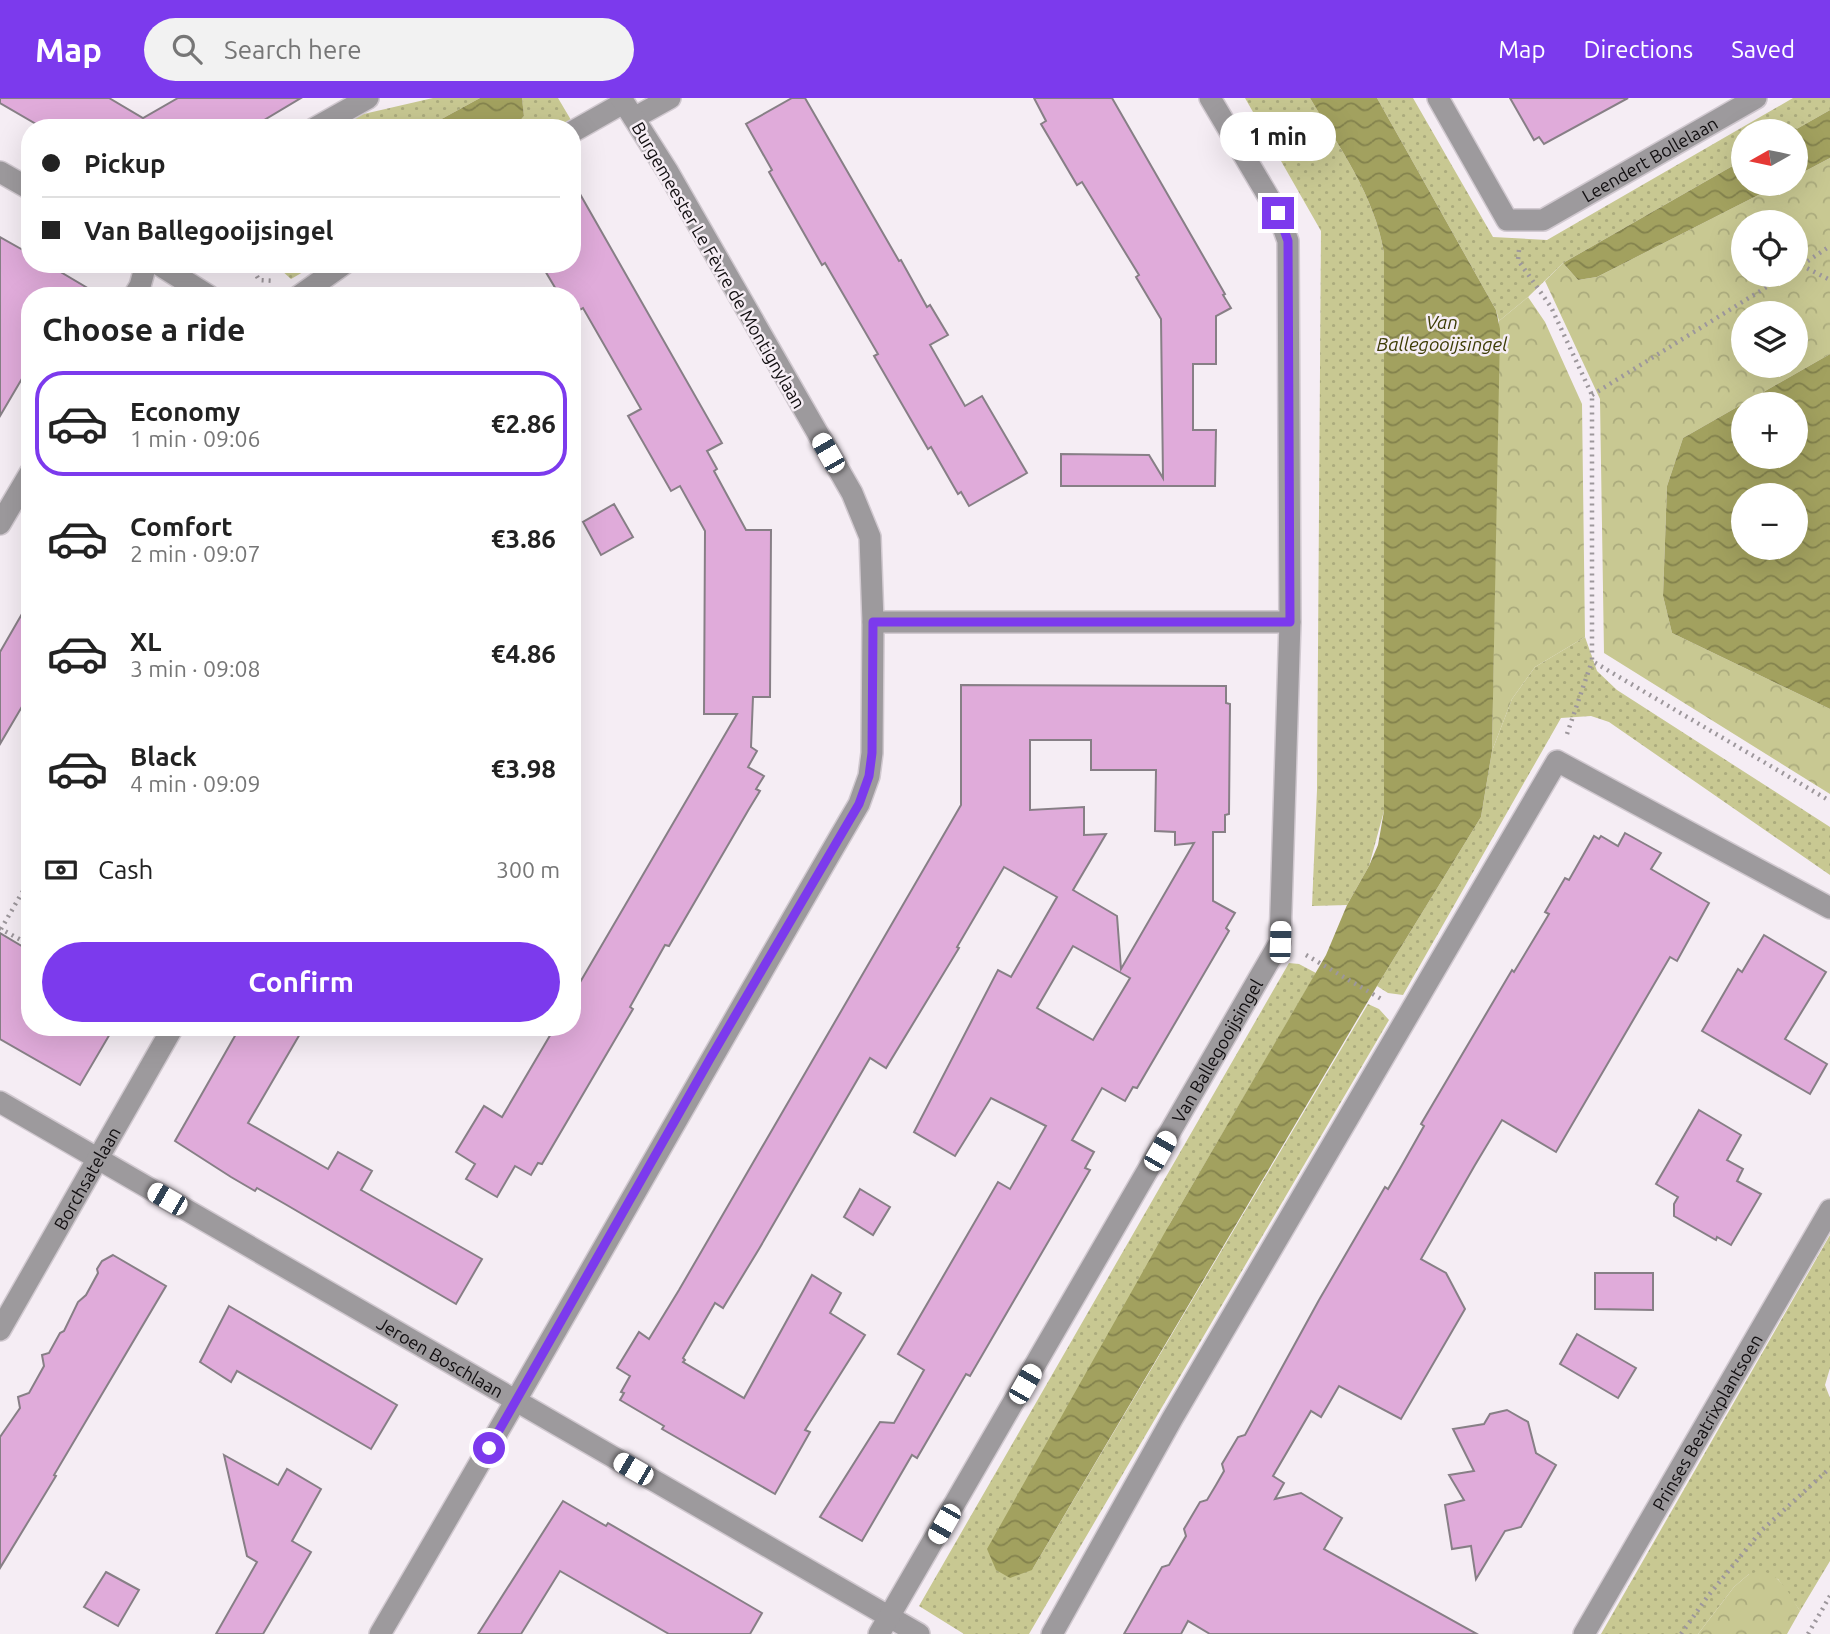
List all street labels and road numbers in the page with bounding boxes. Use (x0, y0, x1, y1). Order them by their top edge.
street label: Leendert Bollelaan (1578, 112, 1721, 206)
street label: Burgemeester Le Fèvre de Montignylaan (628, 118, 810, 412)
street label: Van Ballegooijsingel (1168, 975, 1266, 1126)
street label: Borchsatelaan (50, 1123, 124, 1233)
street label: Jeroen Boschlaan (374, 1313, 507, 1401)
street label: Prinses Beatrixplantsoen (1648, 1330, 1766, 1514)

